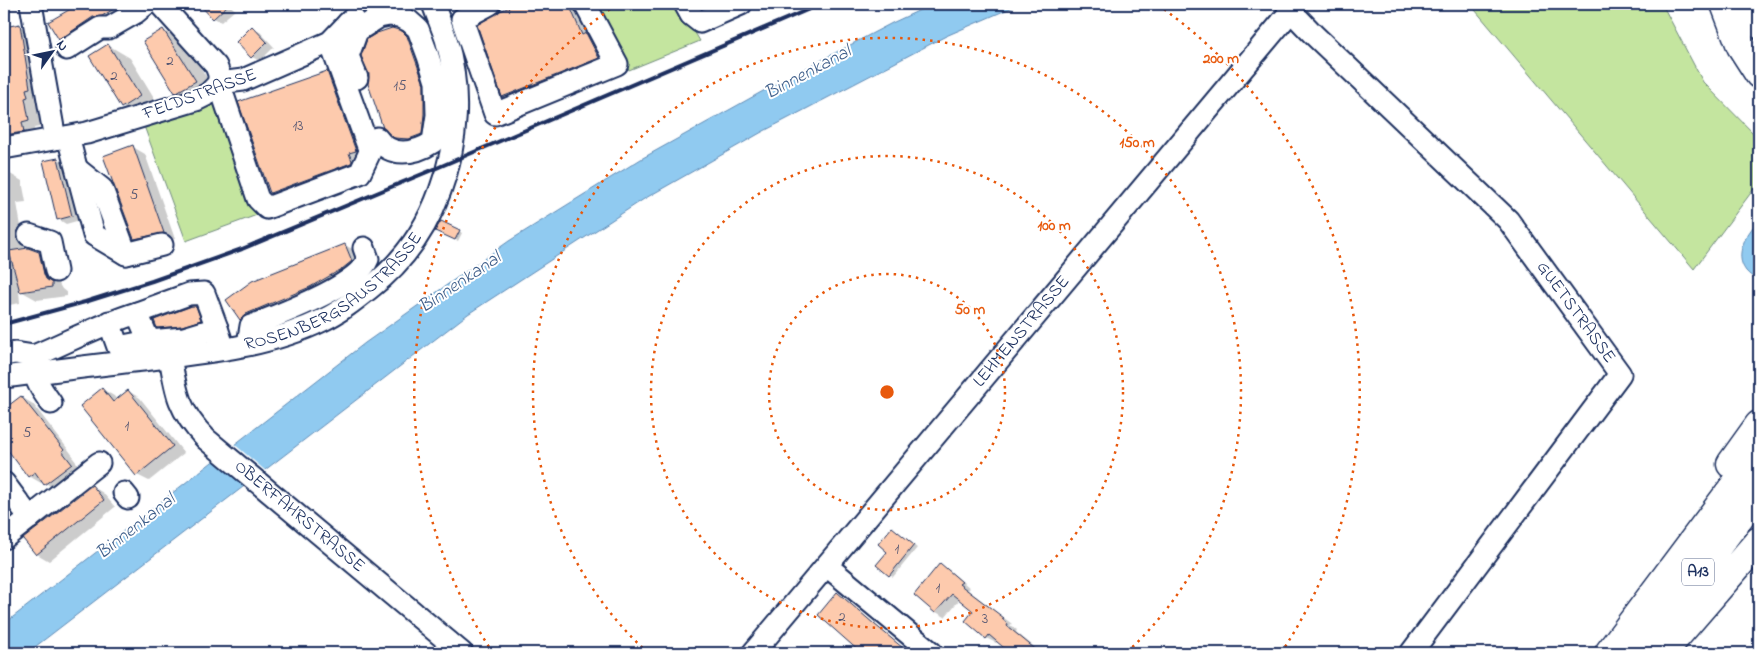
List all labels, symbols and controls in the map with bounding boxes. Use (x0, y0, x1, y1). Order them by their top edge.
north arrow (28, 28, 78, 78)
text: N (50, 36, 73, 55)
water label: Binnenkanal (760, 38, 858, 107)
text: 200 m (1202, 48, 1239, 70)
house number: 2 (166, 50, 174, 72)
street label: FELDSTRASSE (139, 62, 261, 128)
house number: 2 (110, 65, 118, 87)
house number: 15 (393, 75, 407, 97)
house number: 13 (293, 115, 303, 137)
text: 150 m (1119, 132, 1155, 154)
house number: 5 (130, 184, 139, 206)
text: 100 m (1037, 215, 1071, 237)
street label: ROSENBERGSAUSTRASSE (242, 227, 430, 358)
water label: Binnenkanal (413, 244, 509, 321)
street label: GUETSTRASSE (1529, 256, 1622, 369)
street label: LEHMENSTRASSE (967, 270, 1077, 394)
text: 50 m (955, 299, 986, 321)
centre of rings (878, 383, 896, 401)
house number: 1 (125, 415, 130, 437)
house number: 5 (23, 422, 32, 444)
street label: OBERFAHRSTRASSE (228, 454, 370, 579)
water label: Binnenkanal (91, 486, 184, 567)
house number: 1 (895, 538, 900, 560)
road number: A13 (1682, 558, 1714, 586)
house number: 1 (936, 577, 941, 599)
house number: 2 (838, 606, 846, 628)
house number: 3 (982, 608, 988, 630)

